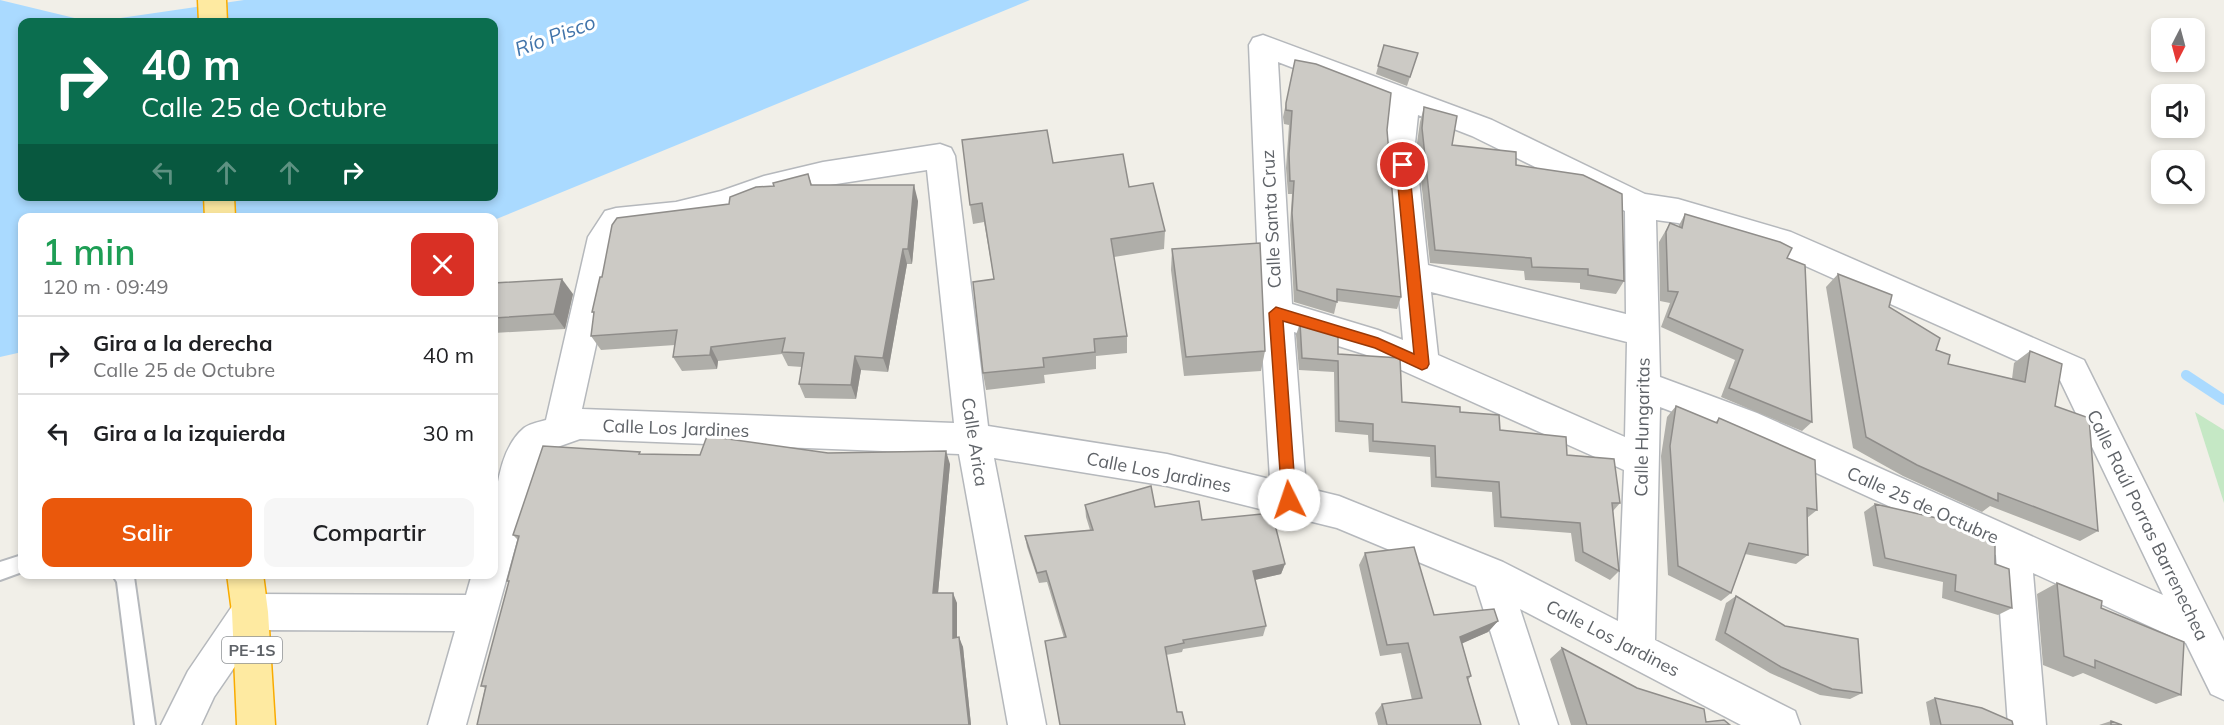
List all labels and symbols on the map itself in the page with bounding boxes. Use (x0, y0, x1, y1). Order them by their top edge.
water label: Río Pisco (511, 9, 599, 61)
north arrow (2151, 18, 2205, 72)
pin (1377, 139, 1428, 190)
street label: Calle Santa Cruz (1256, 149, 1286, 289)
street label: Calle Hungaritas (1629, 357, 1655, 497)
street label: Calle Arica (957, 396, 993, 488)
street label: Calle Raúl Porras Barrenechea (2082, 406, 2214, 644)
street label: Calle Los Jardines (602, 414, 750, 442)
street label: Calle Los Jardines (1085, 447, 1233, 497)
street label: Calle 25 de Octubre (1843, 461, 2003, 549)
position arrow (1257, 468, 1321, 532)
street label: Calle Los Jardines (1542, 594, 1684, 682)
road number: PE-1S (222, 637, 282, 663)

